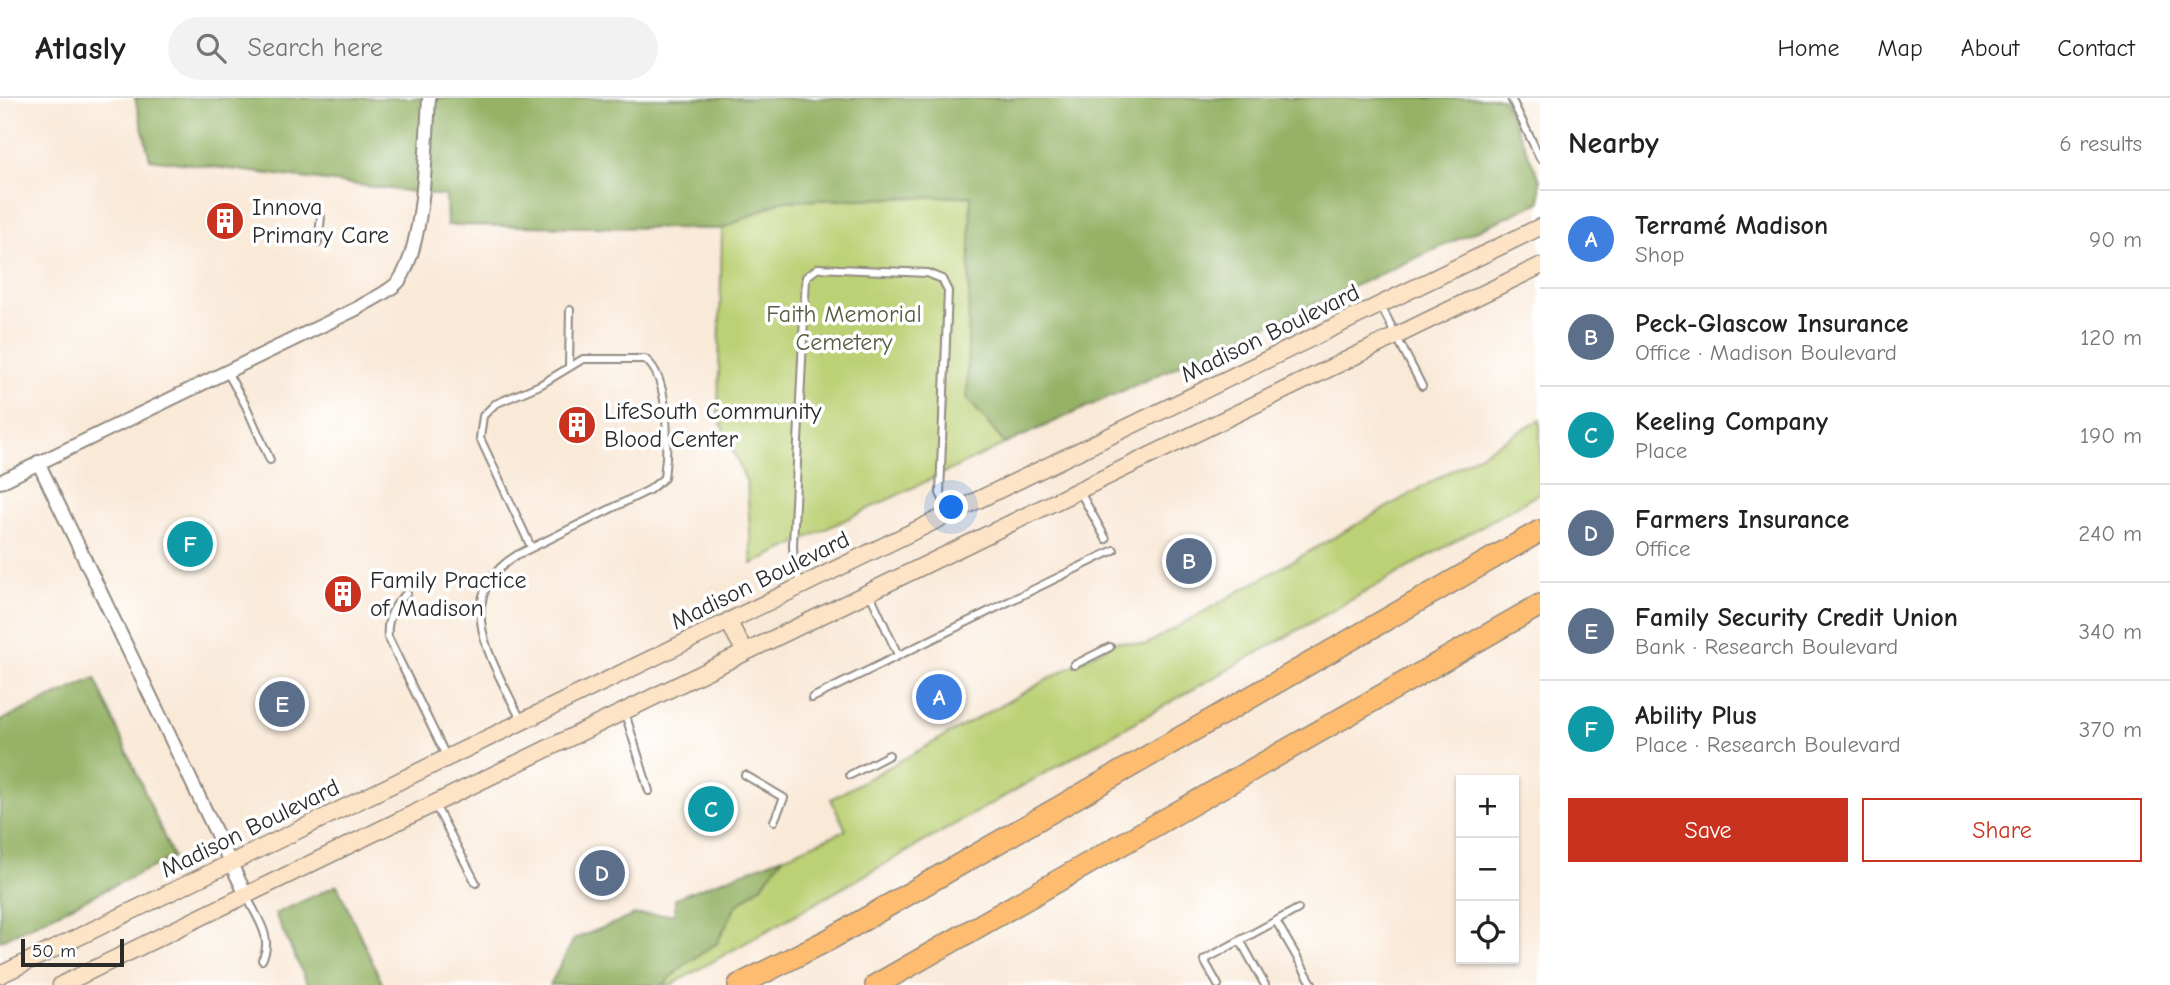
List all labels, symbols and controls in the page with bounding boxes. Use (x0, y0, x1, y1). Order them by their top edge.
search box (168, 17, 658, 80)
text: Atlasly (35, 29, 126, 67)
icon: search (192, 29, 230, 67)
text: Search here (248, 33, 383, 63)
text: Home (1778, 34, 1839, 62)
text: Map (1877, 34, 1923, 62)
text: About (1961, 34, 2019, 62)
text: Contact (2057, 34, 2135, 62)
text: Nearby (1568, 126, 1659, 161)
text: 6 results (2059, 130, 2142, 157)
place label: Innova Primary Care (252, 193, 389, 249)
building icon: Innova Primary Care (204, 200, 246, 242)
text: Terramé Madison (1635, 211, 1828, 241)
text: A (1585, 226, 1597, 253)
text: 90 m (2089, 226, 2142, 253)
text: Shop (1635, 241, 1684, 268)
street label: Madison Boulevard (1176, 278, 1364, 388)
park label: Faith Memorial Cemetery (766, 300, 922, 356)
text: Peck-Glascow Insurance (1635, 309, 1909, 339)
text: B (1584, 324, 1598, 351)
text: 120 m (2080, 324, 2142, 351)
text: Office · Madison Boulevard (1635, 339, 1897, 366)
place label: LifeSouth Community Blood Center (604, 397, 822, 453)
building icon: LifeSouth Community Blood Center (556, 404, 598, 446)
text: Keeling Company (1635, 407, 1828, 437)
text: C (1584, 422, 1598, 449)
text: 190 m (2080, 422, 2142, 449)
text: Place (1635, 437, 1687, 464)
your location (934, 490, 968, 524)
text: Farmers Insurance (1635, 505, 1849, 535)
pin: F (167, 518, 213, 570)
text: D (1584, 520, 1598, 547)
text: 240 m (2078, 520, 2142, 547)
street label: Madison Boulevard (666, 525, 854, 635)
pin: B (1166, 535, 1212, 587)
text: Office (1635, 535, 1690, 562)
place label: Family Practice of Madison (370, 566, 527, 622)
building icon: Family Practice of Madison (322, 573, 364, 615)
text: Family Security Credit Union (1635, 603, 1958, 633)
text: E (1584, 618, 1598, 645)
text: 340 m (2079, 618, 2142, 645)
text: Bank · Research Boulevard (1635, 633, 1898, 660)
pin: A (916, 671, 962, 723)
pin: E (259, 678, 305, 730)
text: Ability Plus (1635, 701, 1757, 731)
text: F (1584, 716, 1598, 743)
text: 370 m (2079, 716, 2142, 743)
text: Place · Research Boulevard (1635, 731, 1901, 758)
street label: Madison Boulevard (156, 773, 344, 883)
map controls (1456, 775, 1519, 964)
button: + (1456, 775, 1519, 838)
pin: C (688, 783, 734, 835)
button: Save (1568, 798, 1848, 862)
button: Share (1862, 798, 2142, 862)
button: − (1456, 838, 1519, 901)
pin: D (579, 847, 625, 899)
button: locate (1456, 901, 1519, 964)
scale bar (21, 936, 124, 968)
text: 50 m (32, 940, 76, 962)

